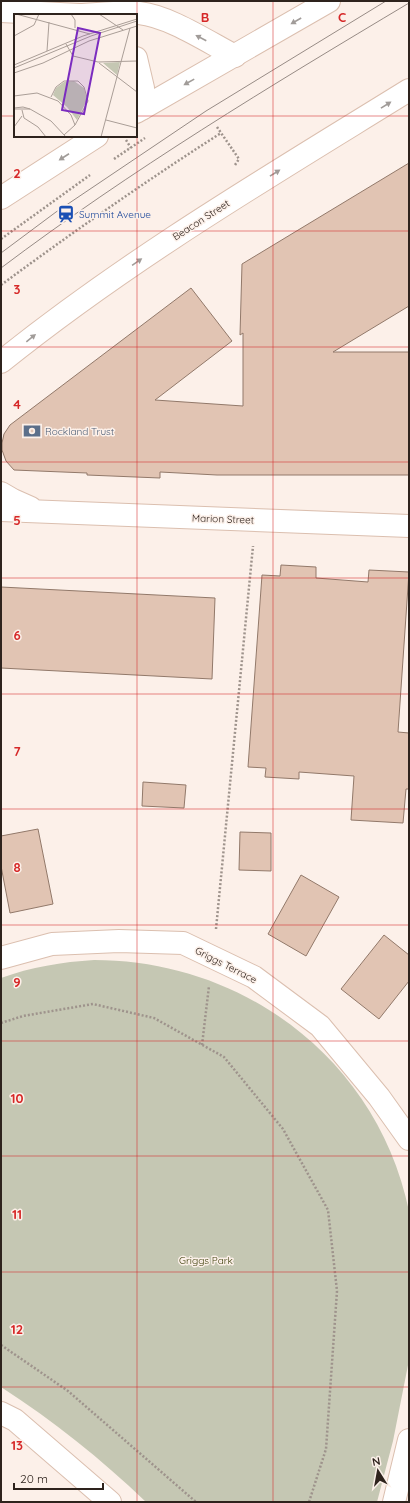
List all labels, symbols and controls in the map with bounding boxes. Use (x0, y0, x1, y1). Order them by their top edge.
text: B (201, 9, 209, 25)
text: C (338, 9, 346, 25)
inset map (14, 14, 137, 137)
one-way arrow (290, 17, 302, 24)
one-way arrow (195, 35, 207, 41)
one-way arrow (183, 79, 195, 85)
one-way arrow (380, 101, 392, 108)
one-way arrow (59, 153, 69, 161)
text: 2 (13, 165, 21, 181)
one-way arrow (270, 169, 280, 177)
street label: Beacon Street (170, 196, 232, 243)
station icon: Summit Avenue (56, 204, 76, 224)
place label: Summit Avenue (79, 208, 151, 221)
one-way arrow (131, 258, 142, 266)
text: 3 (14, 281, 21, 297)
one-way arrow (26, 333, 37, 342)
text: 4 (13, 396, 21, 412)
bank icon: Rockland Trust (22, 421, 42, 441)
place label: Rockland Trust (45, 425, 115, 438)
street label: Marion Street (192, 511, 255, 527)
text: 5 (13, 512, 21, 528)
text: 6 (13, 627, 21, 643)
text: 7 (13, 743, 21, 759)
text: 8 (13, 859, 21, 875)
street label: Griggs Terrace (193, 944, 259, 986)
text: 9 (13, 974, 21, 990)
text: 10 (10, 1090, 24, 1106)
text: 11 (12, 1206, 22, 1222)
park label: Griggs Park (179, 1254, 233, 1267)
text: 12 (11, 1321, 23, 1337)
text: 13 (11, 1437, 23, 1453)
north arrow (358, 1451, 398, 1491)
text: N (371, 1454, 381, 1469)
scale bar (14, 1465, 103, 1491)
text: 20 m (20, 1471, 48, 1486)

